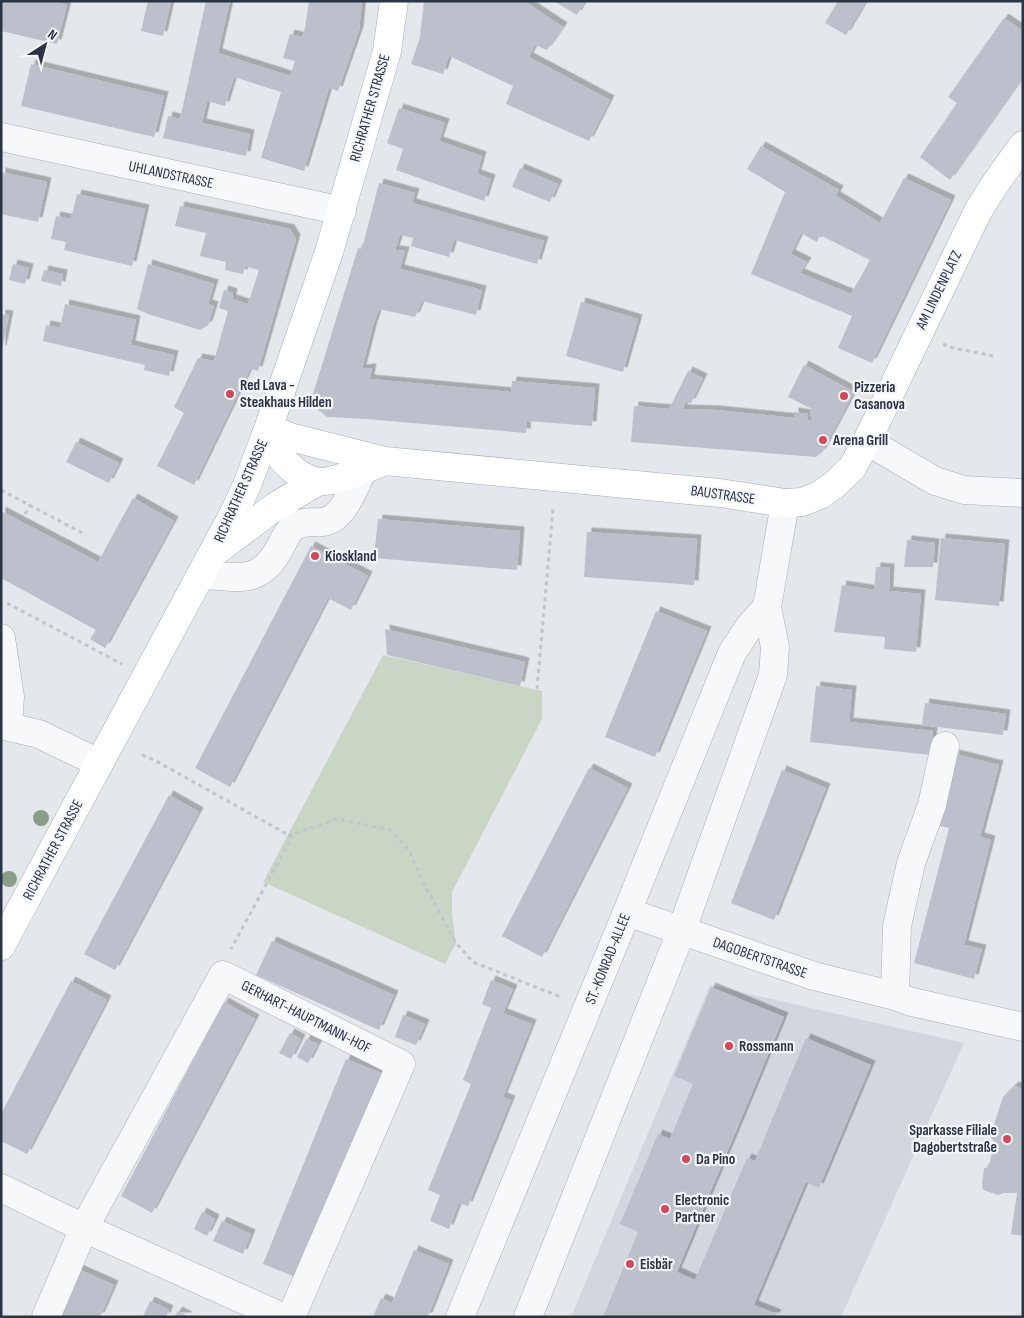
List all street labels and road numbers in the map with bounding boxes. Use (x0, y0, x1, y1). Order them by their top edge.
street label: RICHRATHER STRASSE (346, 52, 394, 164)
street label: UHLANDSTRASSE (127, 157, 215, 193)
street label: AM LINDENPLATZ (911, 247, 966, 333)
street label: RICHRATHER STRASSE (210, 436, 272, 546)
street label: BAUSTRASSE (690, 481, 756, 509)
street label: RICHRATHER STRASSE (19, 796, 87, 904)
street label: ST.-KONRAD-ALLEE (581, 911, 635, 1007)
street label: DAGOBERTSTRASSE (710, 933, 810, 983)
street label: GERHART-HAUPTMANN-HOF (238, 976, 374, 1058)

